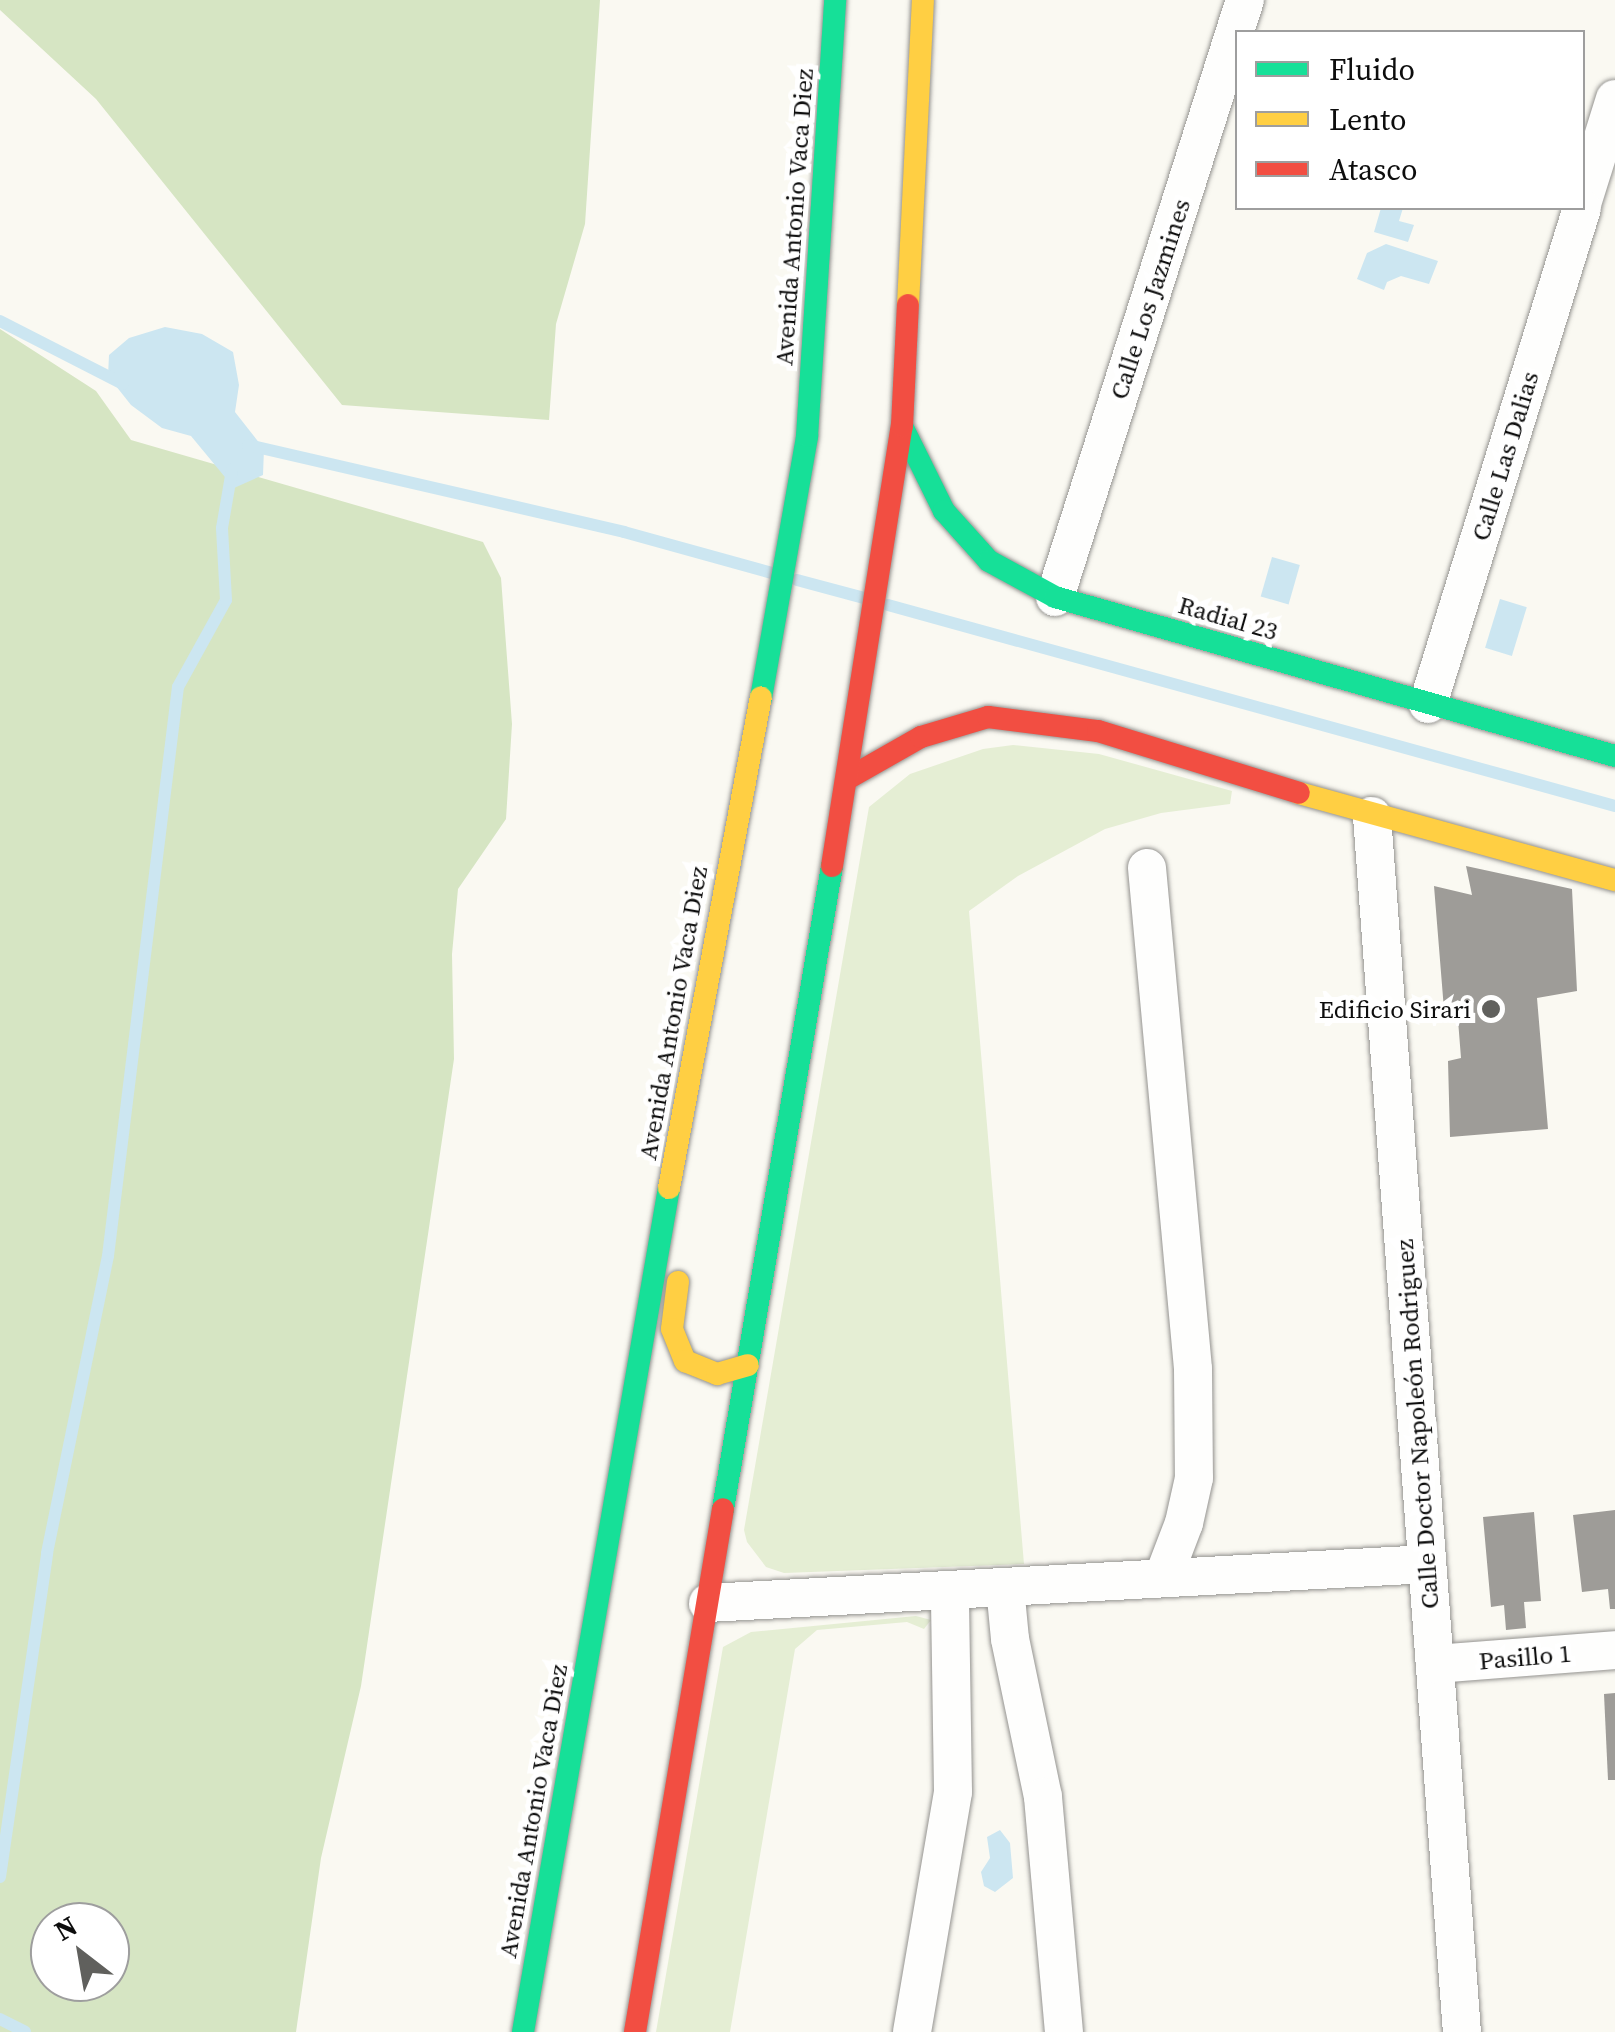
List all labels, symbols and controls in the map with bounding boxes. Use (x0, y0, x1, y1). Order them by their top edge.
legend (1235, 30, 1585, 210)
text: Fluido (1329, 49, 1415, 90)
street label: Avenida Antonio Vaca Diez (769, 67, 819, 367)
text: Lento (1329, 99, 1406, 140)
text: Atasco (1329, 149, 1417, 190)
street label: Calle Los Jazmines (1103, 195, 1197, 403)
street label: Calle Las Dalias (1465, 368, 1545, 544)
street label: Radial 23 (1175, 590, 1281, 646)
street label: Avenida Antonio Vaca Diez (632, 863, 714, 1163)
place label: Edificio Sirari (1319, 994, 1471, 1024)
marker: Edificio Sirari (1480, 998, 1502, 1020)
street label: Calle Doctor Napoleón Rodriguez (1389, 1238, 1445, 1610)
street label: Pasillo 1 (1478, 1638, 1572, 1676)
street label: Avenida Antonio Vaca Diez (492, 1661, 574, 1961)
north arrow (30, 1902, 130, 2002)
text: N (47, 1906, 84, 1950)

